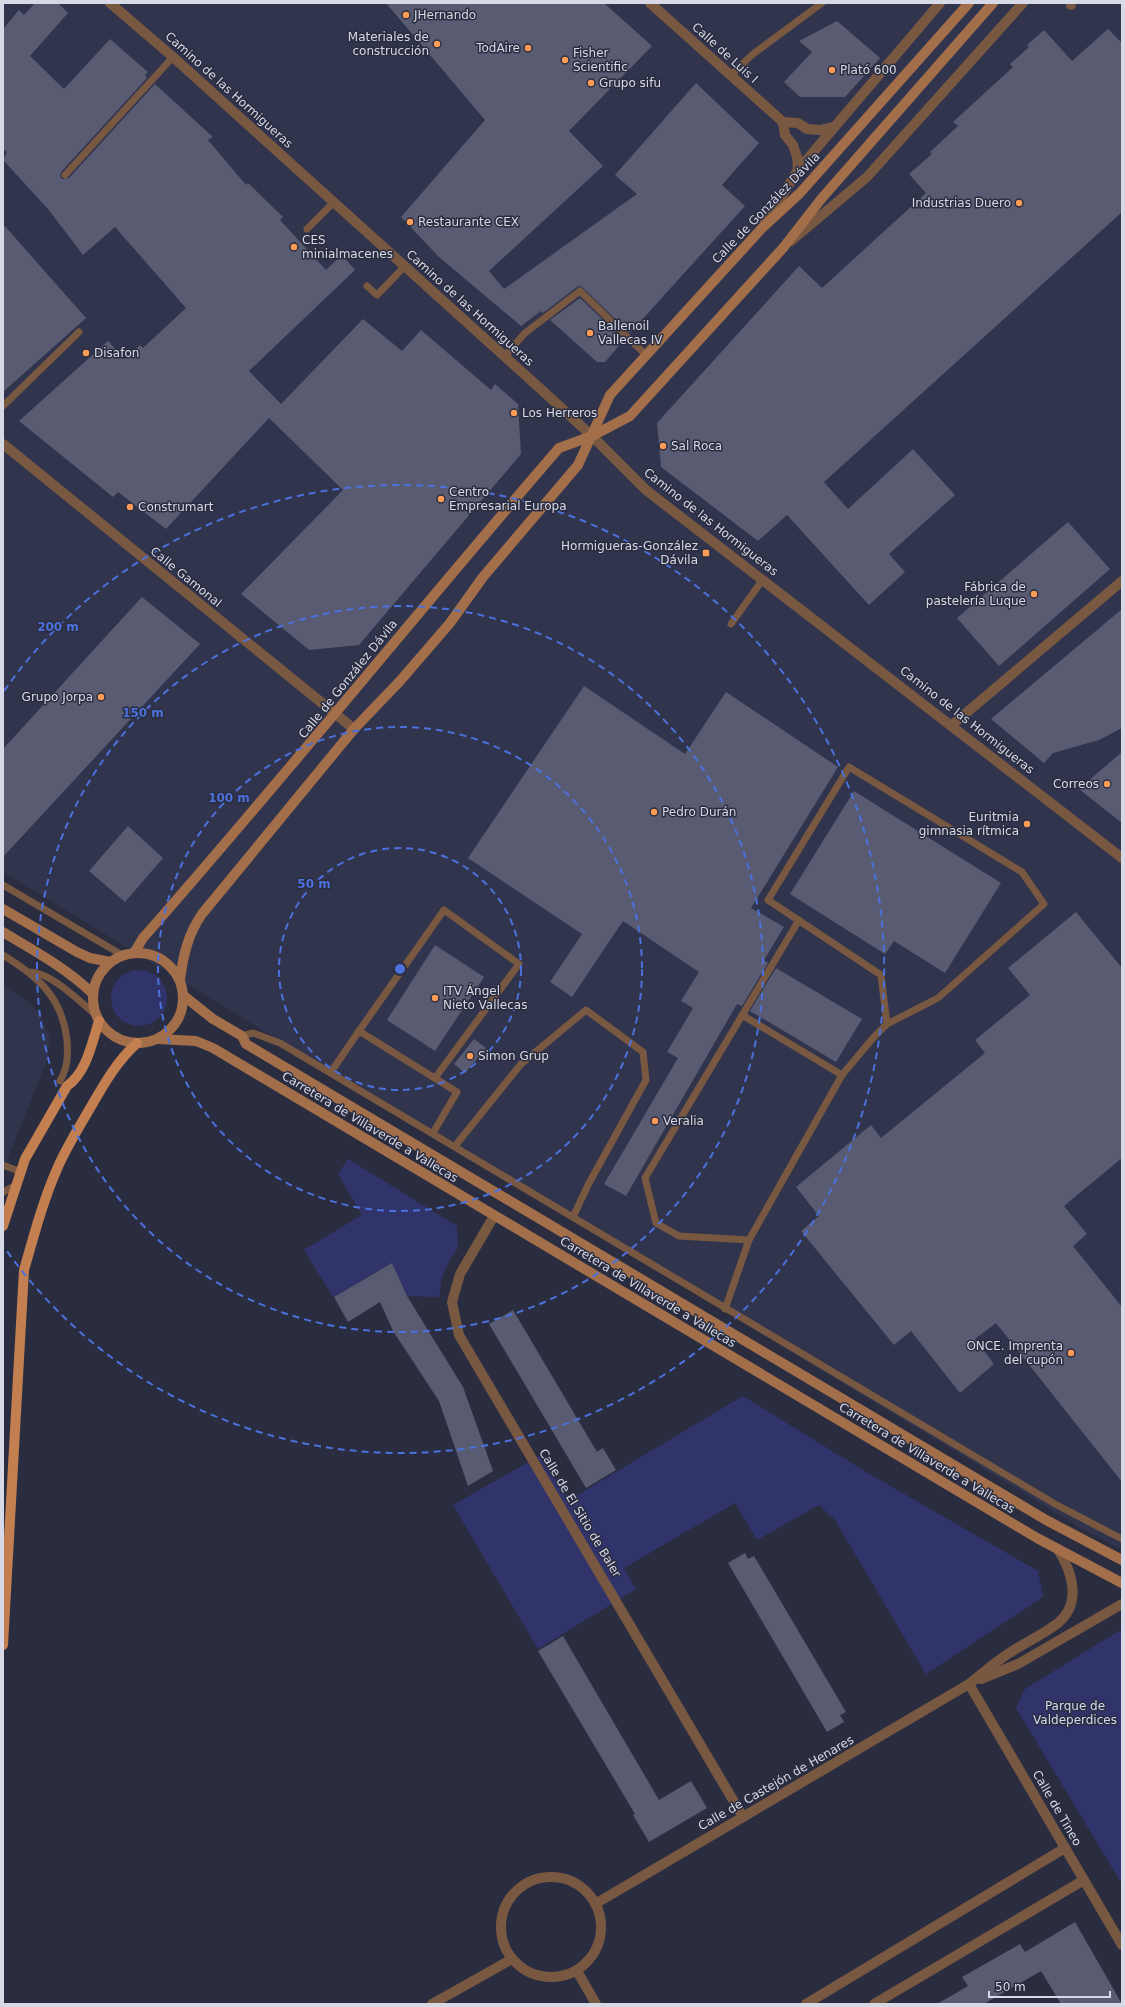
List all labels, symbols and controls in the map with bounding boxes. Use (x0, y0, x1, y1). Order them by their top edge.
place label: JHernando (413, 8, 476, 22)
marker: JHernando (401, 10, 411, 20)
street label: Calle de Luis I (689, 20, 761, 86)
street label: Camino de las Hormigueras (163, 29, 295, 151)
place label: Materiales de construcción (348, 30, 429, 58)
marker: Materiales de construcción (432, 39, 442, 49)
place label: TodAire (475, 41, 520, 55)
marker: TodAire (523, 43, 533, 53)
place label: Fisher Scientific (573, 46, 628, 74)
marker: Fisher Scientific (560, 55, 570, 65)
place label: Plató 600 (840, 63, 897, 77)
marker: Plató 600 (827, 65, 837, 75)
place label: Grupo sifu (599, 76, 661, 90)
marker: Grupo sifu (586, 78, 596, 88)
street label: Calle de González Dávila (709, 150, 823, 266)
place label: Industrias Duero (912, 196, 1011, 210)
marker: Industrias Duero (1014, 198, 1024, 208)
place label: Restaurante CEX (418, 215, 519, 229)
marker: Restaurante CEX (405, 217, 415, 227)
place label: CES minialmacenes (302, 233, 393, 261)
marker: CES minialmacenes (289, 242, 299, 252)
street label: Camino de las Hormigueras (404, 247, 536, 369)
place label: Ballenoil Vallecas IV (598, 319, 663, 347)
marker: Ballenoil Vallecas IV (585, 328, 595, 338)
place label: Disafon (94, 346, 139, 360)
marker: Disafon (81, 348, 91, 358)
place label: Los Herreros (522, 406, 597, 420)
marker: Los Herreros (509, 408, 519, 418)
place label: Sal Roca (671, 439, 722, 453)
marker: Sal Roca (658, 441, 668, 451)
street label: Camino de las Hormigueras (641, 465, 781, 579)
place label: Centro Empresarial Europa (449, 485, 567, 513)
marker: Centro Empresarial Europa (436, 494, 446, 504)
place label: Construmart (138, 500, 214, 514)
marker: Construmart (125, 502, 135, 512)
place label: Hormigueras-González Dávila (561, 539, 698, 567)
street label: Calle Gamonal (148, 544, 224, 610)
marker: Hormigueras-González Dávila (701, 548, 711, 558)
place label: Fábrica de pastelería Luque (926, 580, 1026, 608)
marker: Fábrica de pastelería Luque (1029, 589, 1039, 599)
street label: Calle de González Dávila (296, 617, 400, 741)
text: 200 m (37, 620, 79, 634)
street label: Camino de las Hormigueras (897, 663, 1037, 777)
place label: Grupo Jorpa (22, 690, 93, 704)
marker: Grupo Jorpa (96, 692, 106, 702)
text: 150 m (122, 706, 164, 720)
place label: Correos (1053, 777, 1099, 791)
marker: Correos (1102, 779, 1112, 789)
text: 100 m (208, 791, 250, 805)
place label: Pedro Durán (662, 805, 736, 819)
marker: Pedro Durán (649, 807, 659, 817)
place label: Euritmia gimnasia rítmica (919, 810, 1019, 838)
marker: Euritmia gimnasia rítmica (1022, 819, 1032, 829)
text: 50 m (297, 877, 331, 891)
centre of rings (393, 962, 407, 976)
place label: ITV Ángel Nieto Vallecas (443, 983, 527, 1012)
marker: ITV Ángel Nieto Vallecas (430, 993, 440, 1003)
place label: Simon Grup (478, 1049, 549, 1063)
marker: Simon Grup (465, 1051, 475, 1061)
street label: Carretera de Villaverde a Vallecas (279, 1069, 461, 1185)
place label: Veralia (663, 1114, 704, 1128)
marker: Veralia (650, 1116, 660, 1126)
street label: Carretera de Villaverde a Vallecas (557, 1234, 739, 1350)
place label: ONCE. Imprenta del cupón (966, 1339, 1063, 1367)
marker: ONCE. Imprenta del cupón (1066, 1348, 1076, 1358)
street label: Carretera de Villaverde a Vallecas (836, 1400, 1018, 1516)
street label: Calle de El Sitio de Baler (536, 1446, 624, 1580)
park label: Parque de Valdeperdices (1033, 1699, 1117, 1727)
street label: Calle de Castejón de Henares (696, 1733, 856, 1833)
street label: Calle de Tineo (1030, 1768, 1084, 1848)
scale bar (989, 1973, 1110, 1999)
text: 50 m (995, 1980, 1026, 1994)

